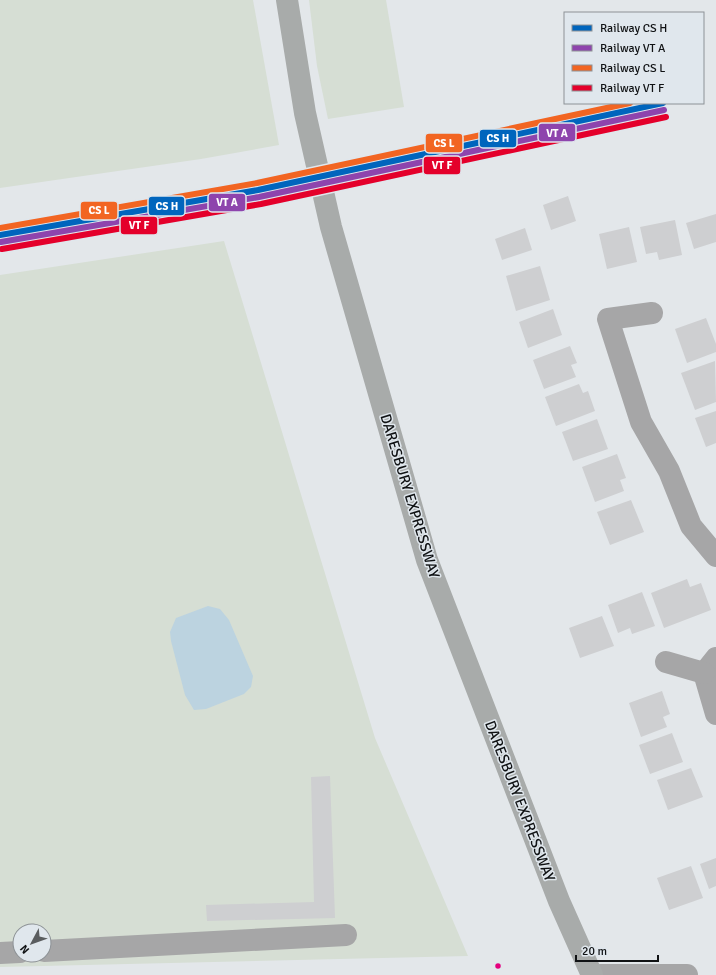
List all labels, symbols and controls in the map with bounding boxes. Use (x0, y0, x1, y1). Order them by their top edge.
legend (564, 12, 704, 104)
text: Railway CS H (600, 21, 667, 36)
text: Railway VT A (600, 41, 666, 56)
text: Railway CS L (600, 61, 665, 76)
text: Railway VT F (600, 81, 664, 96)
line badge: VT A (538, 123, 576, 142)
text: VT A (546, 127, 568, 140)
line badge: CS H (479, 129, 517, 148)
text: CS H (487, 132, 509, 145)
line badge: CS L (425, 133, 463, 153)
text: CS L (433, 137, 455, 150)
line badge: VT F (423, 156, 461, 175)
text: VT F (432, 159, 452, 172)
line badge: VT A (208, 193, 246, 212)
line badge: CS H (148, 196, 185, 216)
text: VT A (216, 196, 238, 209)
text: CS H (156, 200, 178, 213)
line badge: CS L (80, 201, 118, 220)
text: CS L (88, 204, 110, 217)
line badge: VT F (120, 216, 158, 235)
text: VT F (129, 219, 149, 232)
street label: DARESBURY EXPRESSWAY (376, 412, 444, 581)
street label: DARESBURY EXPRESSWAY (481, 718, 559, 884)
north arrow (12, 923, 52, 963)
scale bar (576, 937, 658, 963)
text: N (17, 942, 32, 956)
text: 20 m (582, 944, 607, 959)
unlabelled marker (493, 961, 503, 971)

